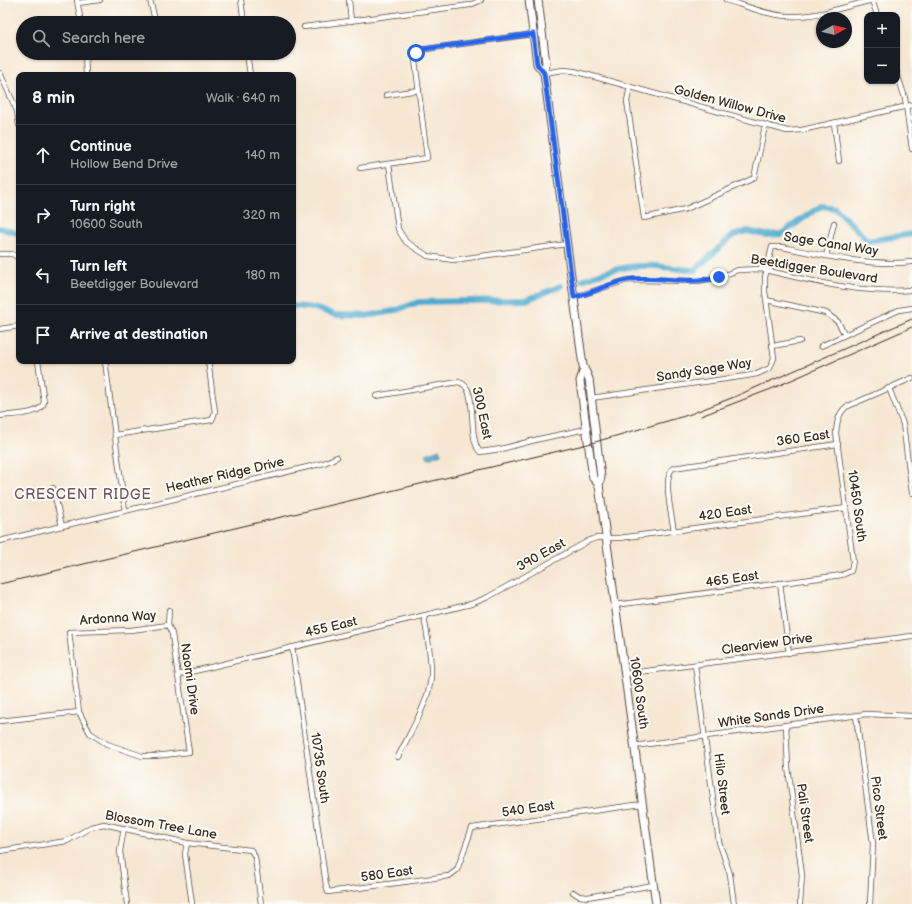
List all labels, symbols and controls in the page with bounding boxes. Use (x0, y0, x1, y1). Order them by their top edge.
north arrow (816, 12, 852, 48)
map controls (864, 12, 900, 84)
button: + (864, 12, 900, 48)
search box (16, 16, 296, 60)
icon: search (30, 27, 52, 49)
text: Search here (62, 29, 145, 48)
route start (407, 44, 425, 62)
button: − (864, 48, 900, 84)
street label: Golden Willow Drive (672, 81, 788, 127)
text: 8 min (32, 88, 75, 108)
text: Walk · 640 m (206, 90, 280, 106)
text: Continue (70, 137, 132, 156)
icon: ahead (32, 144, 54, 166)
text: 140 m (245, 147, 280, 163)
text: Hollow Bend Drive (70, 156, 178, 172)
text: Turn right (70, 197, 135, 216)
icon: right (32, 204, 54, 226)
text: 320 m (242, 207, 280, 223)
text: 10600 South (70, 216, 143, 232)
street label: Sage Canal Way (783, 229, 880, 259)
street label: Beetdigger Boulevard (749, 251, 879, 287)
text: Turn left (70, 257, 127, 276)
icon: left (32, 264, 54, 286)
text: 180 m (245, 267, 280, 283)
route end (710, 268, 728, 286)
text: Beetdigger Boulevard (70, 276, 199, 292)
icon: arrive (32, 324, 54, 346)
text: Arrive at destination (70, 325, 208, 344)
street label: Sandy Sage Way (655, 355, 753, 385)
street label: 300 East (469, 385, 495, 441)
street label: 360 East (775, 426, 831, 450)
street label: Heather Ridge Drive (164, 454, 286, 496)
street label: 10450 South (844, 469, 870, 543)
district label: CRESCENT RIDGE (14, 486, 152, 503)
street label: 420 East (698, 501, 752, 525)
street label: 390 East (514, 535, 568, 575)
street label: 465 East (705, 567, 759, 591)
street label: Ardonna Way (79, 607, 157, 629)
street label: 455 East (304, 613, 358, 641)
street label: Clearview Drive (721, 630, 814, 658)
street label: Naomi Drive (177, 642, 203, 716)
street label: 10600 South (626, 656, 652, 730)
street label: White Sands Drive (717, 701, 825, 731)
street label: 10735 South (307, 732, 333, 804)
street label: Hilo Street (710, 752, 734, 816)
street label: Pico Street (867, 775, 891, 841)
street label: Pali Street (793, 782, 817, 844)
street label: 540 East (501, 797, 555, 821)
street label: Blossom Tree Lane (104, 807, 218, 843)
street label: 580 East (360, 862, 414, 886)

